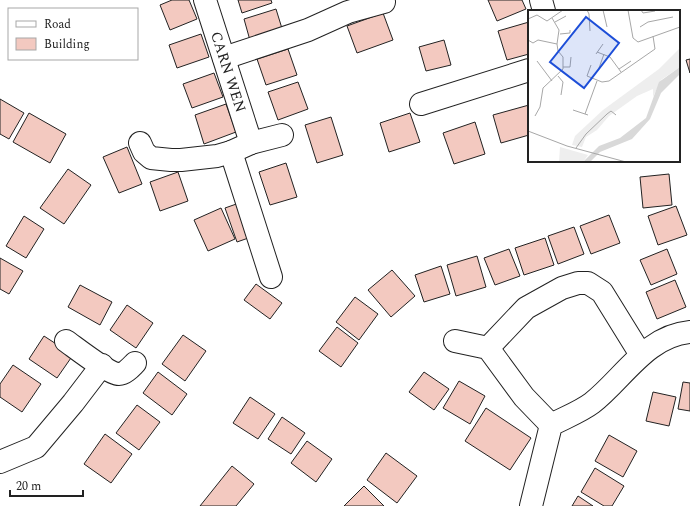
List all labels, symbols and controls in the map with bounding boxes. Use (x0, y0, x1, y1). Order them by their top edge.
legend (8, 8, 138, 60)
inset map (528, 10, 680, 162)
text: Road (44, 15, 71, 34)
street label: CARN WEN (204, 29, 252, 115)
text: Building (44, 35, 90, 54)
scale bar (10, 472, 83, 498)
text: 20 m (16, 477, 41, 496)

